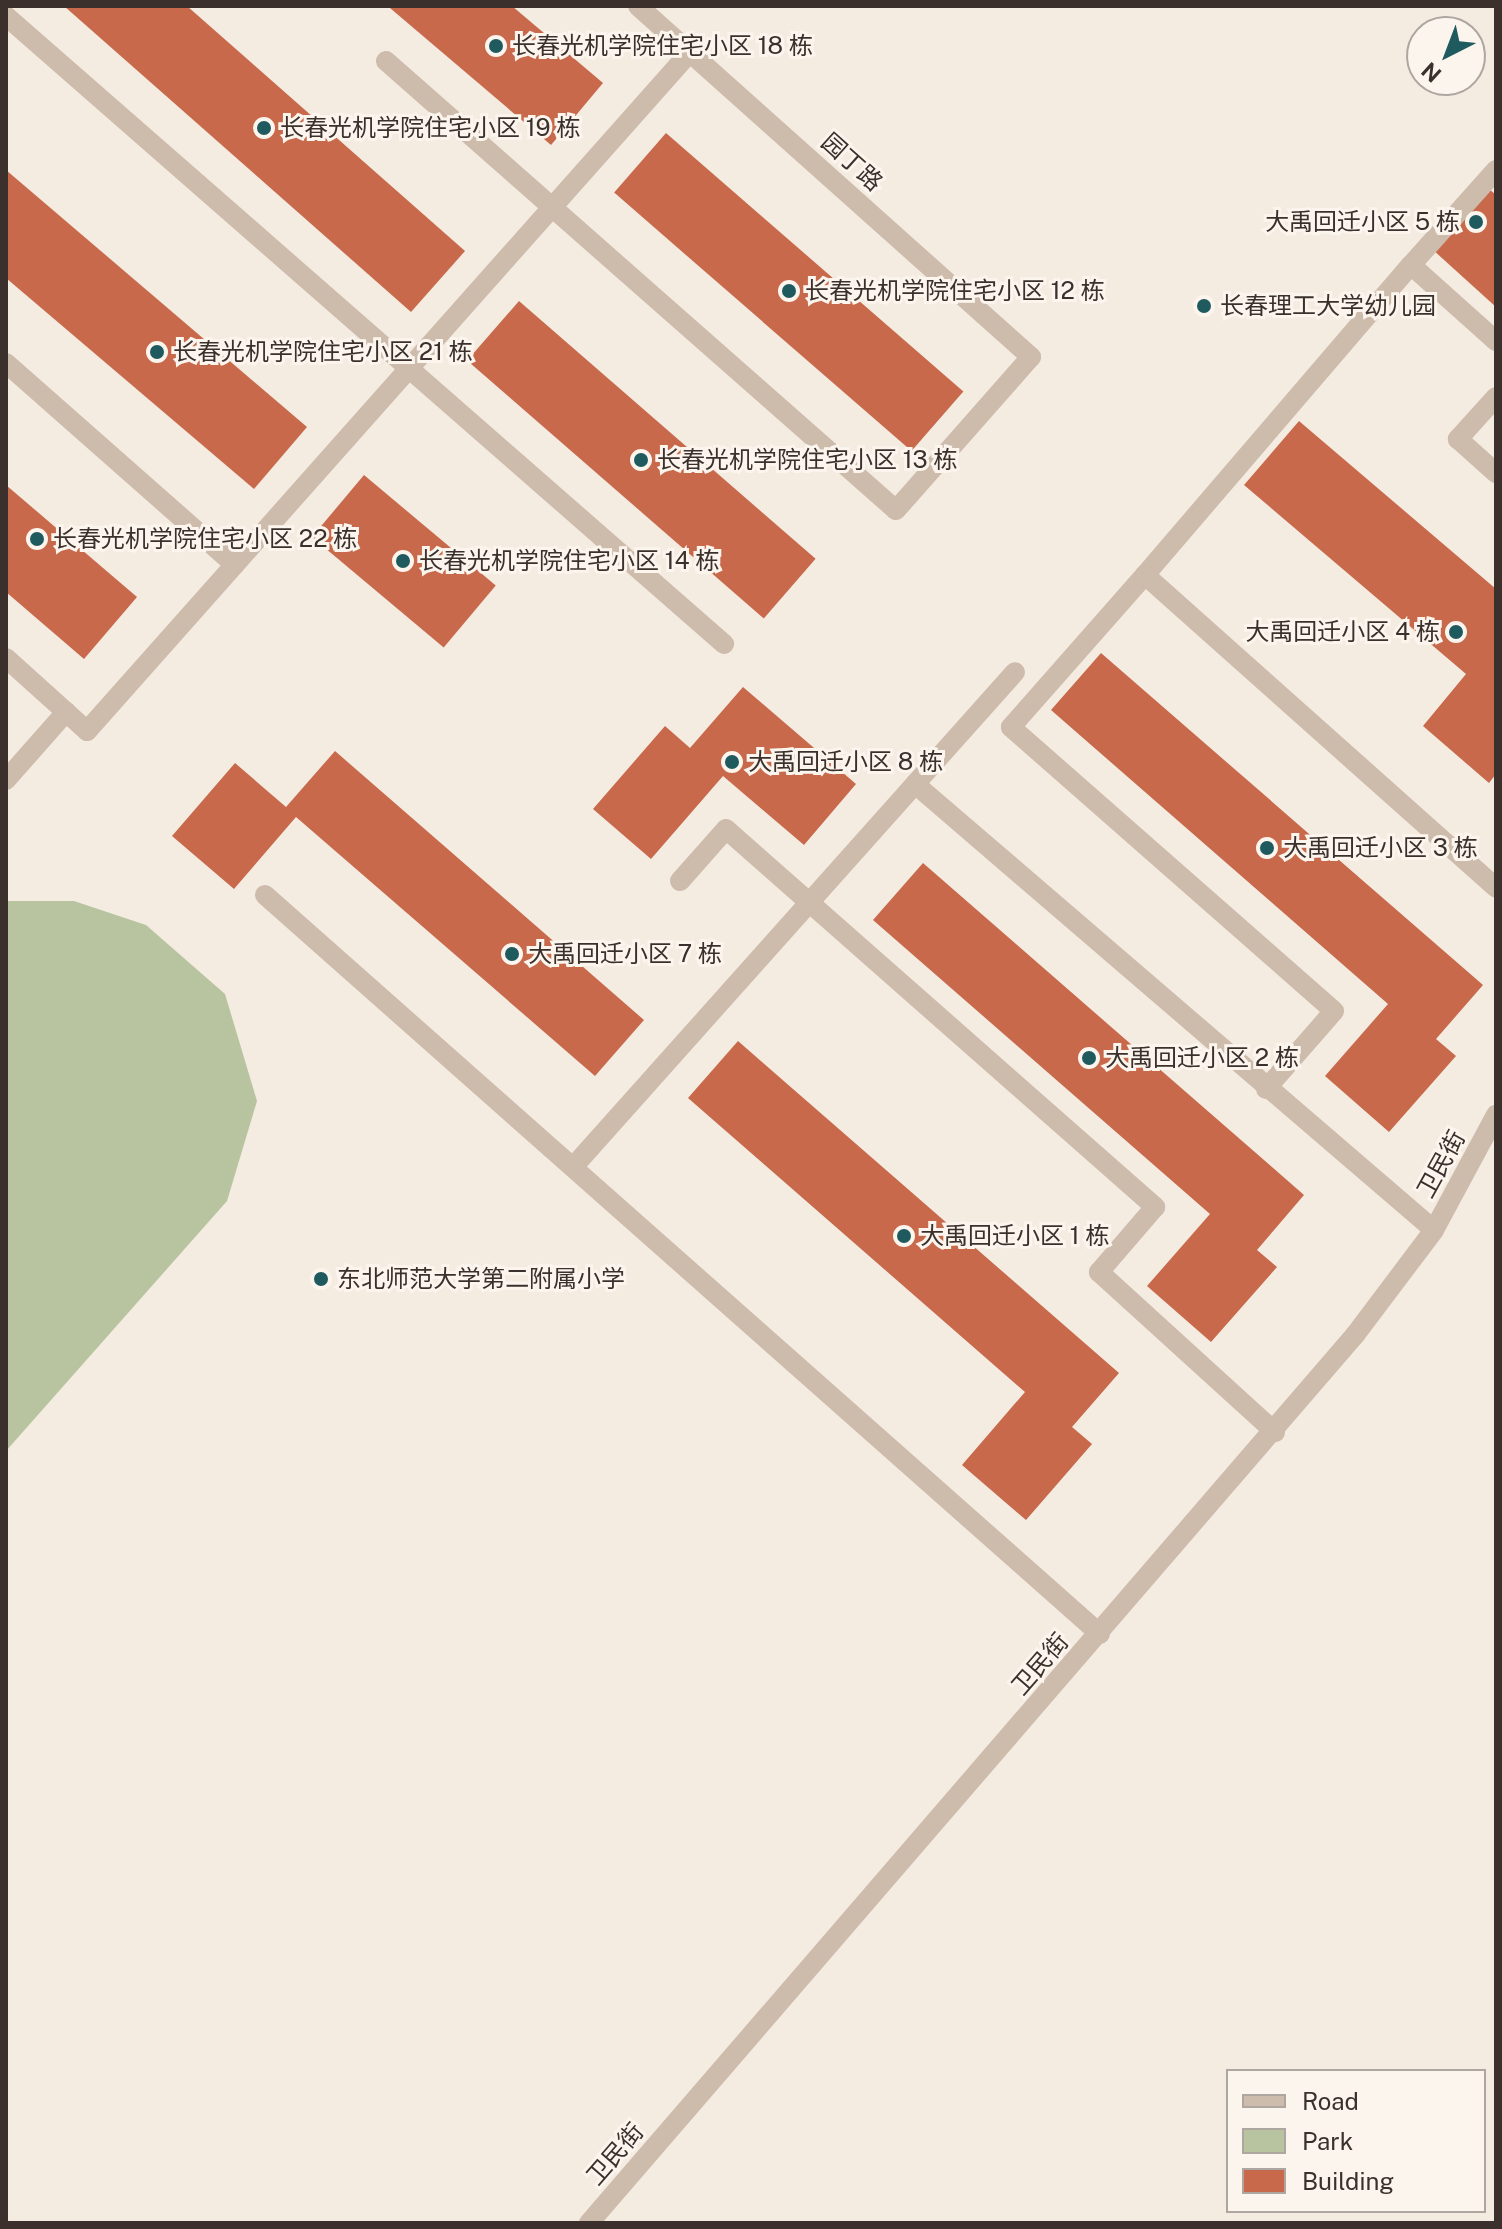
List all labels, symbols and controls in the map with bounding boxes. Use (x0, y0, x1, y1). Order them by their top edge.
north arrow (1406, 16, 1486, 96)
place label: 长春光机学院住宅小区 18 栋 (512, 32, 813, 60)
marker: 长春光机学院住宅小区 18 栋 (487, 37, 505, 55)
text: N (1416, 57, 1446, 88)
place label: 长春光机学院住宅小区 19 栋 (280, 114, 580, 142)
marker: 长春光机学院住宅小区 19 栋 (255, 119, 273, 137)
street label: 园丁路 (816, 127, 888, 197)
place label: 大禹回迁小区 5 栋 (1265, 208, 1460, 236)
marker: 大禹回迁小区 5 栋 (1467, 213, 1485, 231)
place label: 长春光机学院住宅小区 12 栋 (805, 277, 1105, 305)
marker: 长春光机学院住宅小区 12 栋 (780, 282, 798, 300)
place label: 长春理工大学幼儿园 (1220, 292, 1436, 320)
marker: 长春理工大学幼儿园 (1195, 297, 1213, 315)
place label: 长春光机学院住宅小区 21 栋 (173, 338, 473, 366)
marker: 长春光机学院住宅小区 21 栋 (148, 343, 166, 361)
place label: 长春光机学院住宅小区 13 栋 (657, 446, 958, 474)
marker: 长春光机学院住宅小区 13 栋 (632, 451, 650, 469)
place label: 长春光机学院住宅小区 22 栋 (53, 525, 357, 553)
marker: 长春光机学院住宅小区 22 栋 (28, 530, 46, 548)
place label: 长春光机学院住宅小区 14 栋 (419, 547, 720, 575)
marker: 长春光机学院住宅小区 14 栋 (394, 552, 412, 570)
place label: 大禹回迁小区 4 栋 (1245, 618, 1440, 646)
marker: 大禹回迁小区 4 栋 (1447, 623, 1465, 641)
place label: 大禹回迁小区 8 栋 (748, 748, 943, 776)
marker: 大禹回迁小区 8 栋 (723, 753, 741, 771)
place label: 大禹回迁小区 3 栋 (1283, 834, 1478, 862)
marker: 大禹回迁小区 3 栋 (1258, 839, 1276, 857)
place label: 大禹回迁小区 7 栋 (528, 940, 722, 968)
marker: 大禹回迁小区 7 栋 (503, 945, 521, 963)
place label: 大禹回迁小区 2 栋 (1105, 1044, 1299, 1072)
marker: 大禹回迁小区 2 栋 (1080, 1049, 1098, 1067)
street label: 卫民街 (1411, 1126, 1471, 1202)
place label: 大禹回迁小区 1 栋 (920, 1222, 1109, 1250)
marker: 大禹回迁小区 1 栋 (895, 1227, 913, 1245)
place label: 东北师范大学第二附属小学 (337, 1265, 625, 1293)
marker: 东北师范大学第二附属小学 (312, 1270, 330, 1288)
street label: 卫民街 (1006, 1627, 1074, 1701)
legend (1226, 2069, 1486, 2213)
text: Road (1302, 2087, 1359, 2115)
street label: 卫民街 (581, 2117, 649, 2191)
text: Park (1302, 2127, 1353, 2155)
text: Building (1302, 2167, 1394, 2195)

